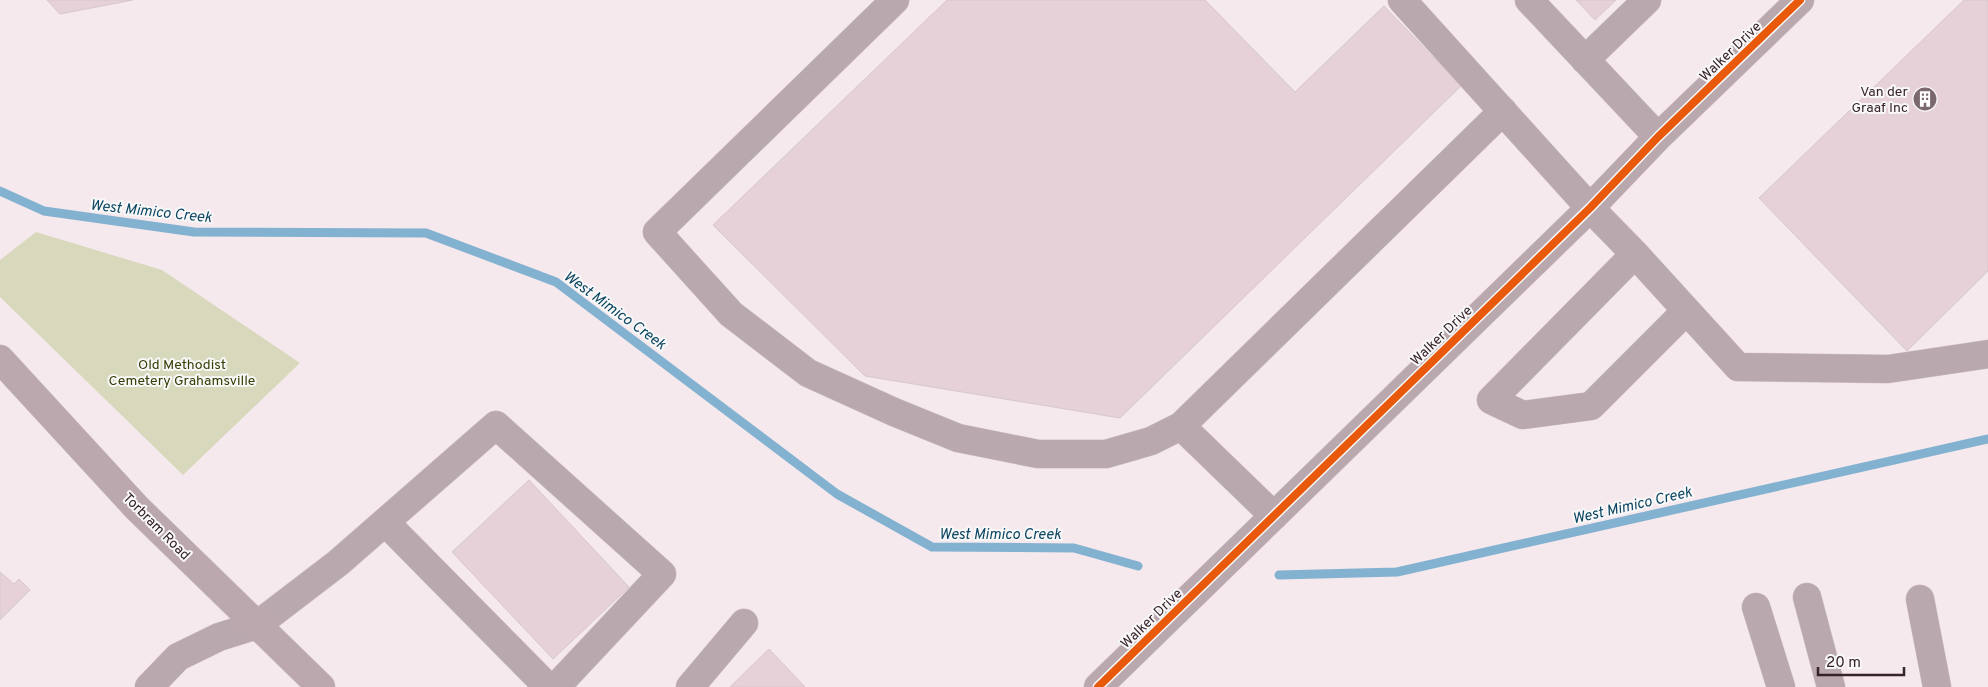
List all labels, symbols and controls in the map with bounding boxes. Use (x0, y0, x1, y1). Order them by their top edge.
street label: Walker Drive (1697, 19, 1765, 86)
place label: Van der Graaf Inc (1851, 84, 1909, 117)
building icon: Van der Graaf Inc (1912, 86, 1938, 112)
water label: West Mimico Creek (89, 197, 213, 228)
water label: West Mimico Creek (559, 268, 669, 355)
street label: Walker Drive (1408, 303, 1476, 370)
park label: Old Methodist Cemetery Grahamsville (109, 357, 255, 390)
water label: West Mimico Creek (1571, 483, 1694, 529)
street label: Torbram Road (119, 490, 193, 564)
water label: West Mimico Creek (939, 526, 1061, 545)
street label: Walker Drive (1118, 586, 1186, 653)
scale bar (1818, 644, 1904, 676)
text: 20 m (1826, 654, 1861, 673)

